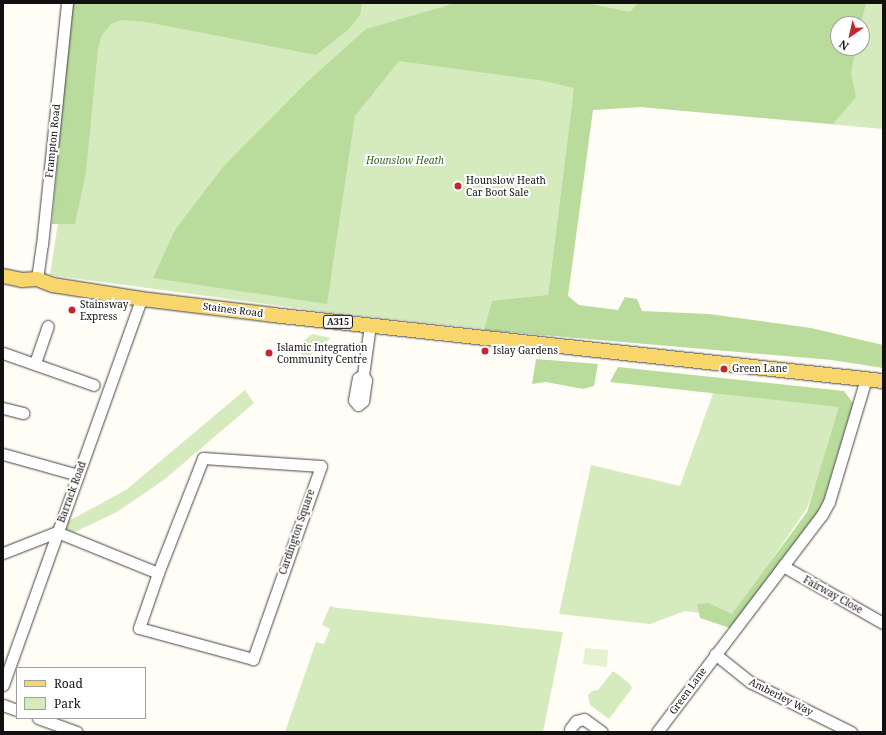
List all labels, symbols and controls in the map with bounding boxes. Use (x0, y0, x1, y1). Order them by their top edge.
north arrow (830, 16, 870, 56)
text: N (836, 37, 851, 54)
street label: Frampton Road (43, 104, 63, 178)
park label: Hounslow Heath (366, 155, 444, 167)
place label: Hounslow Heath Car Boot Sale (466, 174, 546, 198)
marker: Hounslow Heath Car Boot Sale (453, 181, 463, 191)
place label: Stainsway Express (80, 298, 128, 322)
street label: Staines Road (202, 300, 264, 320)
marker: Stainsway Express (67, 305, 77, 315)
road number: A315 (322, 315, 354, 329)
place label: Islamic Integration Community Centre (277, 341, 368, 364)
place label: Islay Gardens (493, 345, 558, 357)
marker: Islay Gardens (480, 346, 490, 356)
marker: Islamic Integration Community Centre (264, 348, 274, 358)
place label: Green Lane (732, 363, 787, 375)
marker: Green Lane (719, 364, 729, 374)
street label: Barrack Road (55, 460, 89, 524)
street label: Cardington Square (277, 488, 317, 576)
street label: Fairway Close (801, 574, 865, 616)
street label: Green Lane (667, 665, 709, 717)
legend (16, 667, 146, 719)
text: Road (54, 675, 83, 692)
street label: Amberley Way (747, 676, 815, 718)
text: Park (54, 695, 81, 712)

